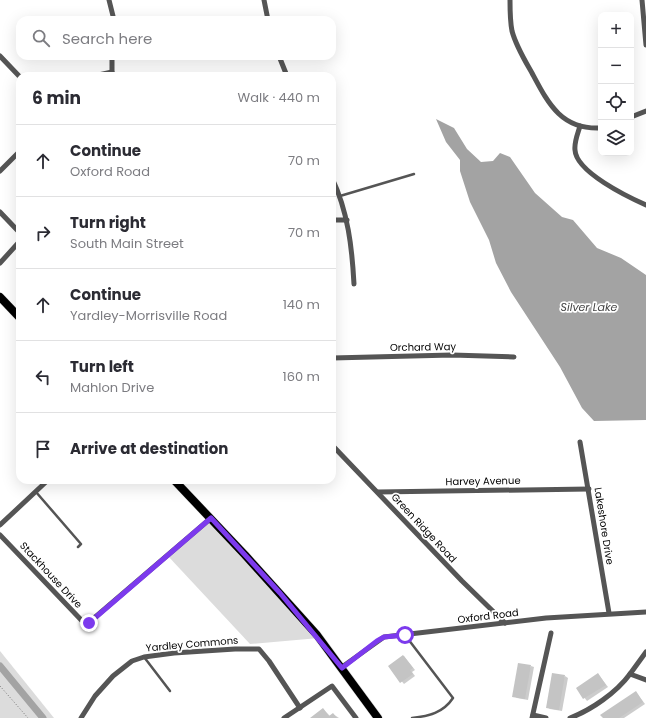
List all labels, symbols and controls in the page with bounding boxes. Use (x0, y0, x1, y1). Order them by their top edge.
map controls (598, 12, 634, 156)
button: + (598, 12, 634, 48)
search box (16, 16, 336, 60)
icon: search (30, 27, 52, 49)
text: Search here (62, 28, 152, 49)
button: − (598, 48, 634, 84)
button: locate (598, 84, 634, 120)
text: 6 min (32, 86, 81, 110)
text: Walk · 440 m (238, 88, 320, 107)
button: layers (598, 120, 634, 156)
text: Continue (70, 140, 141, 161)
icon: ahead (32, 150, 54, 172)
text: 70 m (288, 151, 320, 170)
text: Oxford Road (70, 162, 150, 181)
text: Turn right (70, 212, 146, 233)
icon: right (32, 222, 54, 244)
text: 70 m (288, 223, 320, 242)
text: South Main Street (70, 234, 184, 253)
text: Continue (70, 284, 141, 305)
icon: ahead (32, 294, 54, 316)
text: 140 m (283, 295, 320, 314)
water label: Silver Lake (561, 299, 618, 315)
text: Yardley-Morrisville Road (70, 306, 227, 325)
street label: Orchard Way (390, 339, 457, 355)
text: Turn left (70, 356, 134, 377)
icon: left (32, 366, 54, 388)
text: 160 m (283, 367, 320, 386)
text: Mahlon Drive (70, 378, 154, 397)
icon: arrive (32, 438, 54, 460)
text: Arrive at destination (70, 438, 228, 459)
street label: Harvey Avenue (445, 473, 521, 489)
street label: Lakeshore Drive (590, 486, 618, 566)
street label: Green Ridge Road (388, 490, 460, 566)
street label: Stackhouse Drive (16, 538, 86, 612)
street label: Oxford Road (457, 605, 519, 627)
route end (80, 614, 98, 632)
route start (396, 626, 414, 644)
street label: Yardley Commons (145, 632, 239, 656)

